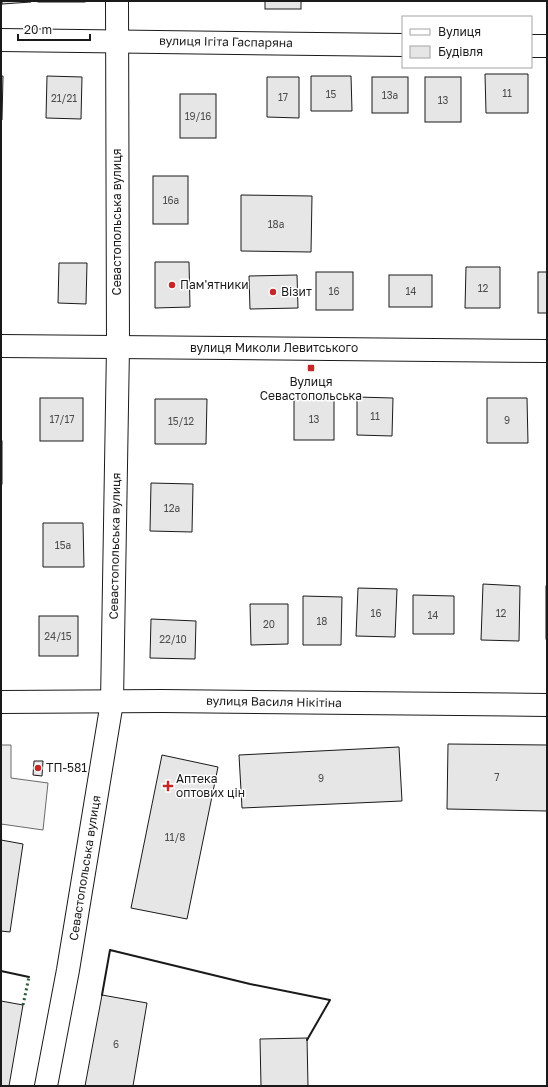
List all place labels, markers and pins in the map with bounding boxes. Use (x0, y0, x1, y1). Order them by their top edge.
place label: Пам'ятники (180, 277, 249, 292)
marker: Пам'ятники (167, 280, 177, 290)
place label: Візит (281, 284, 312, 299)
marker: Візит (268, 287, 278, 297)
marker: Вулиця Севастопольська (306, 363, 316, 373)
place label: Вулиця Севастопольська (260, 374, 362, 403)
place label: ТП-581 (46, 760, 87, 775)
marker: ТП-581 (33, 763, 43, 773)
place label: Аптека оптових цін (176, 771, 245, 800)
marker: Аптека оптових цін (163, 781, 173, 791)

